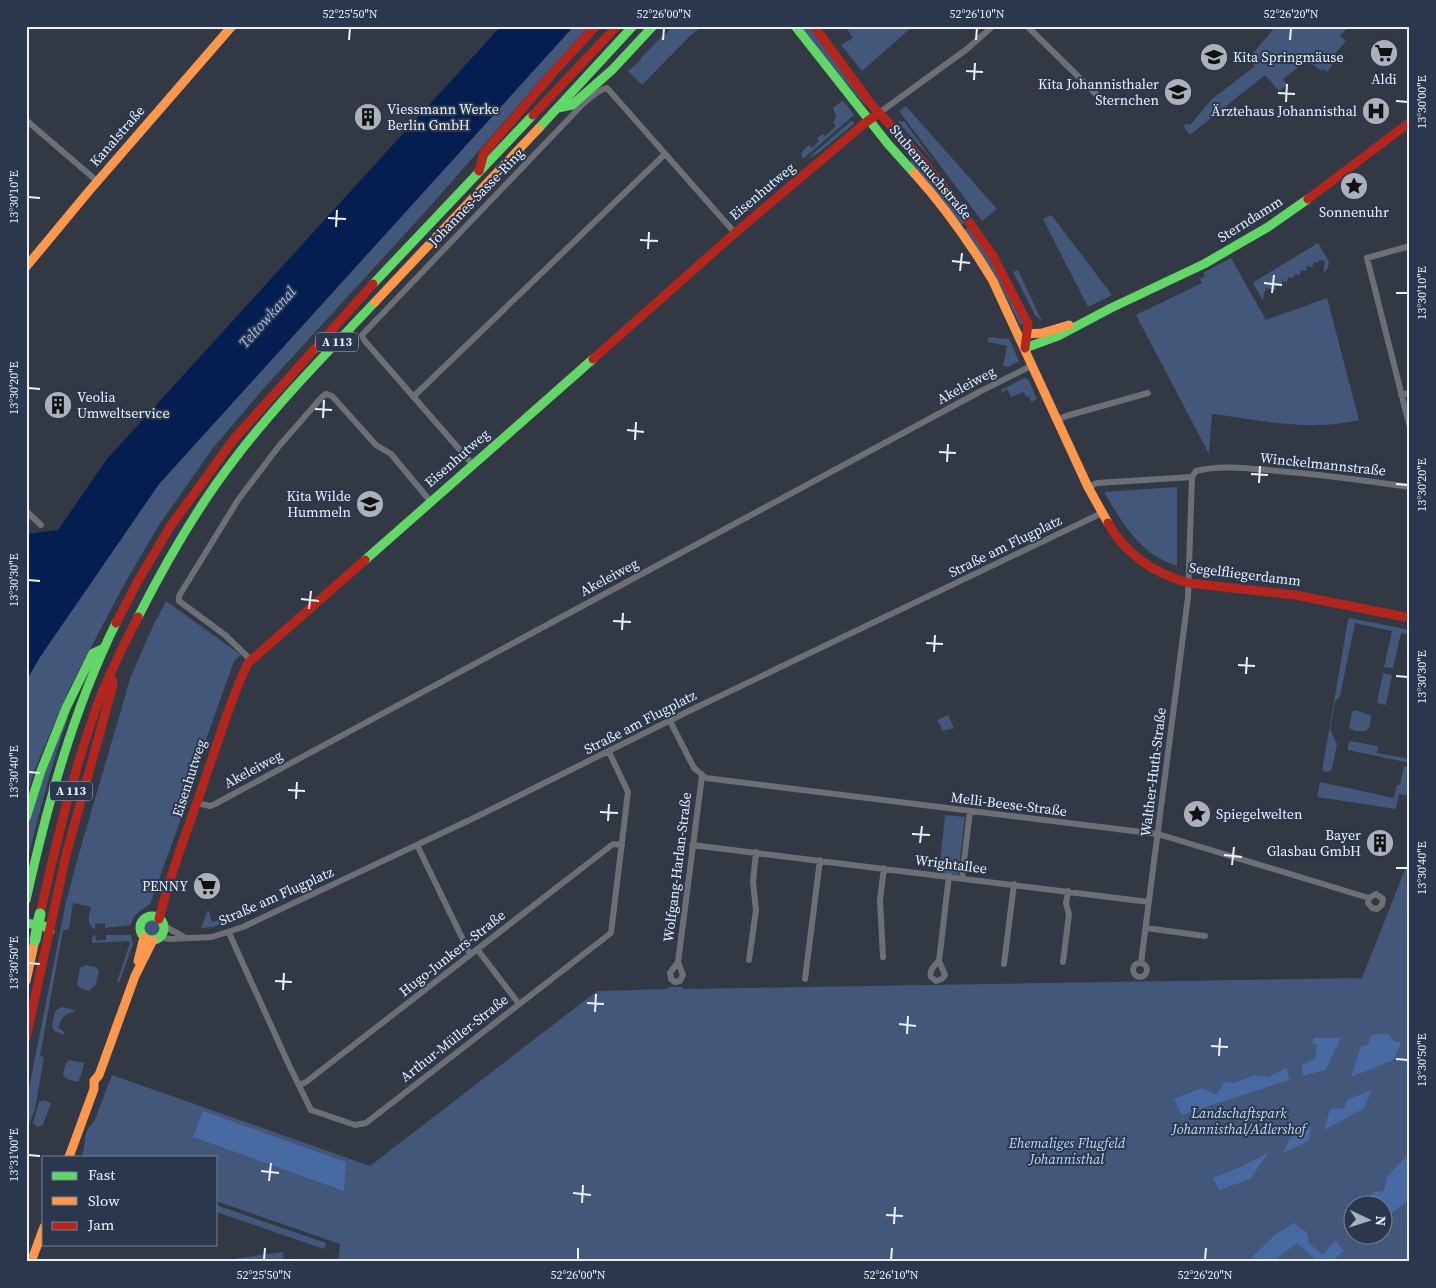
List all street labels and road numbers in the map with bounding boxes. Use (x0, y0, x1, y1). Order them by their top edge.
street label: Kanalstraße (85, 101, 149, 171)
street label: Stubenrauchstraße (885, 120, 977, 224)
street label: Johannes-Sasse-Ring (423, 143, 528, 251)
street label: Eisenhutweg (725, 158, 799, 224)
street label: Sterndamm (1214, 191, 1287, 247)
road number: A 113 (316, 332, 358, 352)
street label: Akeleiweg (933, 361, 999, 409)
street label: Eisenhutweg (420, 424, 494, 492)
street label: Winckelmannstraße (1259, 447, 1387, 481)
street label: Straße am Flugplatz (945, 510, 1065, 582)
street label: Akeleiweg (576, 553, 642, 601)
street label: Segelfliegerdamm (1188, 557, 1302, 591)
street label: Straße am Flugplatz (580, 685, 700, 759)
street label: Walther-Huth-Straße (1135, 706, 1171, 838)
street label: Eisenhutweg (167, 737, 211, 819)
street label: Akeleiweg (220, 745, 286, 793)
road number: A 113 (50, 781, 92, 800)
street label: Melli-Beese-Straße (950, 787, 1068, 821)
street label: Wolfgang-Harlan-Straße (658, 791, 696, 943)
street label: Wrightallee (914, 850, 988, 878)
street label: Straße am Flugplatz (215, 861, 337, 930)
street label: Hugo-Junkers-Straße (395, 905, 509, 1001)
street label: Arthur-Müller-Straße (396, 989, 512, 1087)

